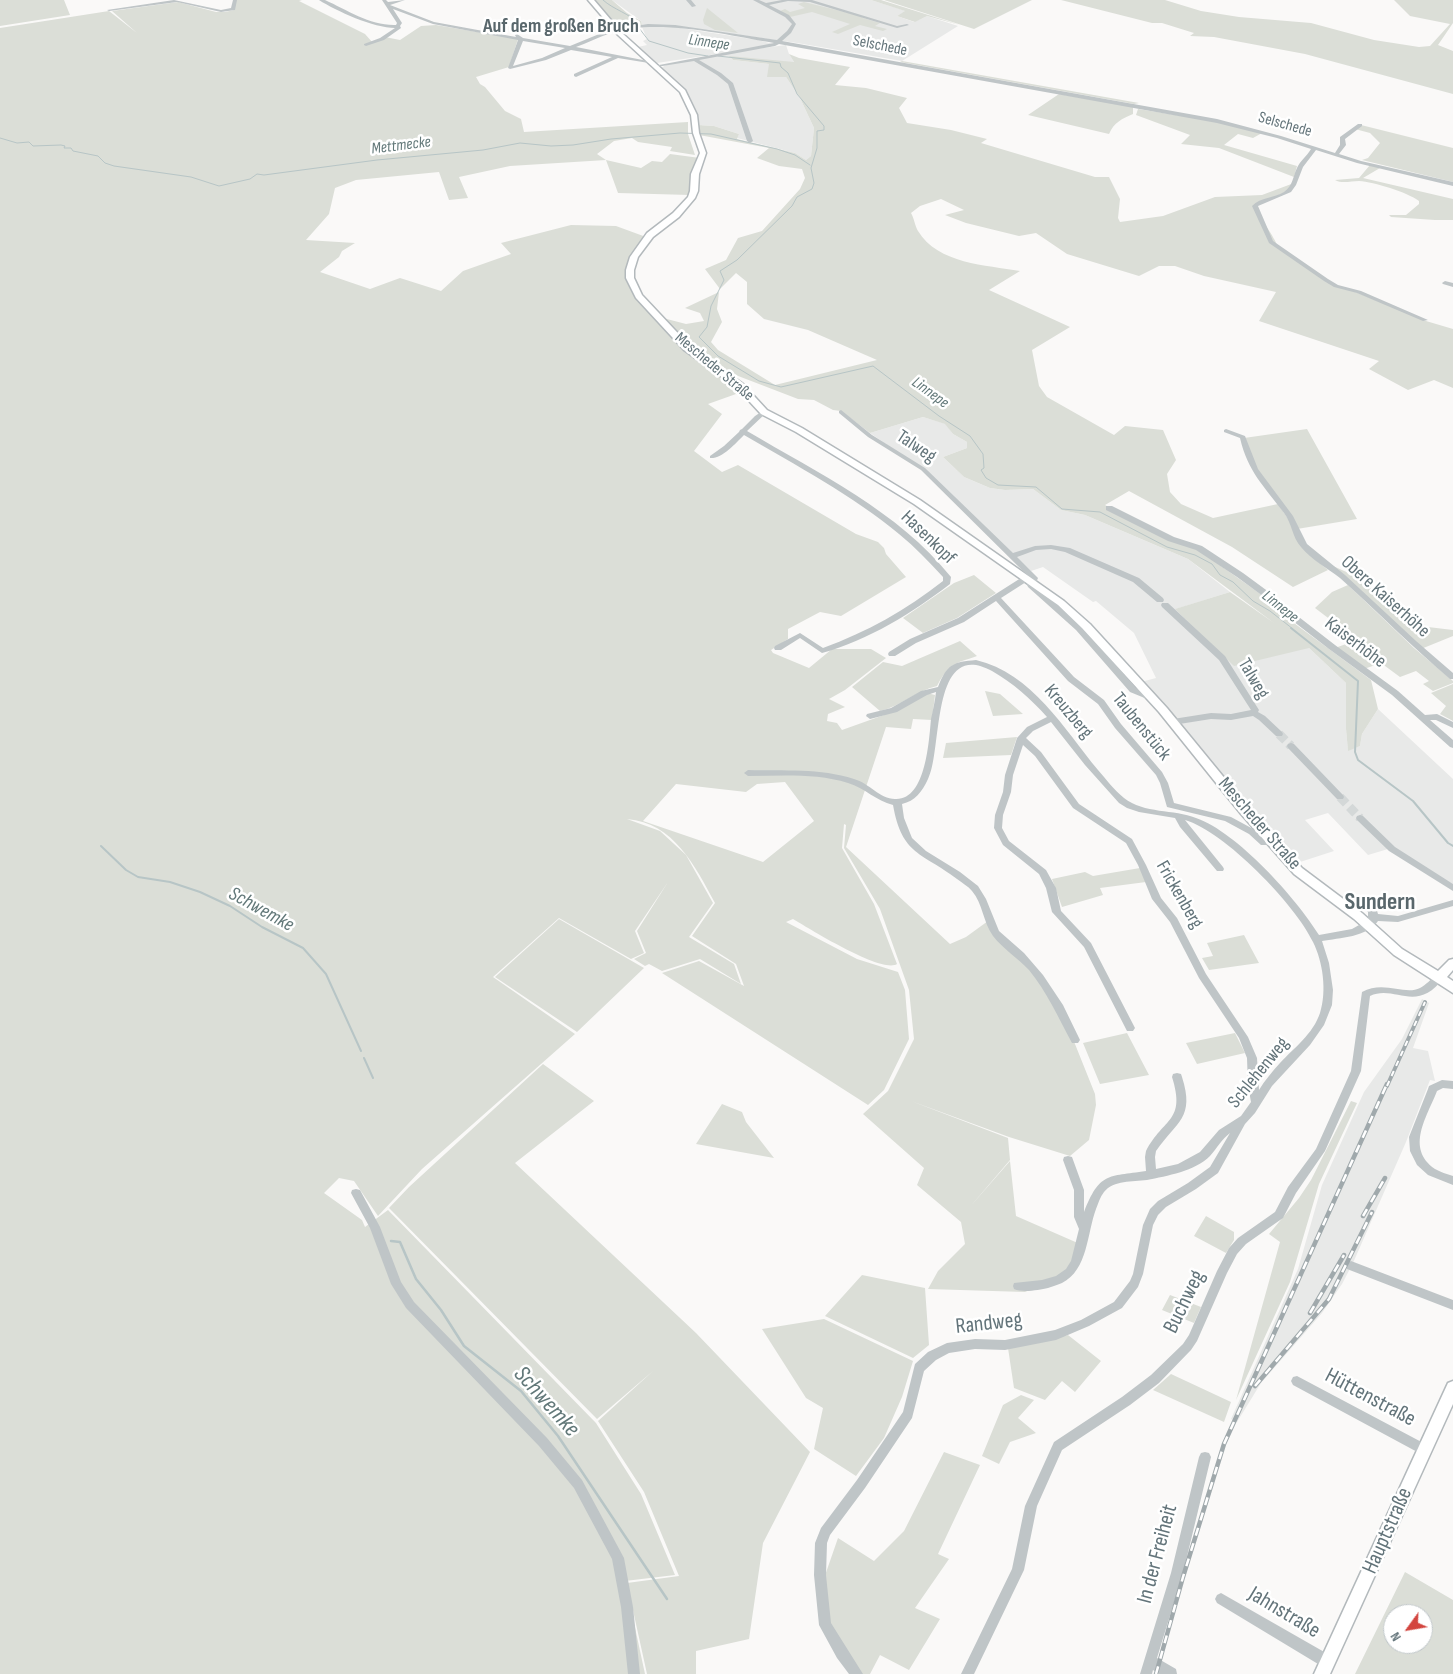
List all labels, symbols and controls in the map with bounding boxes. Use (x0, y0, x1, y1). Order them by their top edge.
district label: Auf dem großen Bruch (483, 15, 639, 39)
water label: Linnepe (687, 31, 731, 55)
street label: Selschede (851, 31, 909, 61)
street label: Selschede (1256, 108, 1314, 142)
water label: Mettmecke (370, 133, 432, 159)
street label: Mescheder Straße (671, 328, 757, 406)
water label: Linnepe (908, 373, 952, 413)
street label: Talweg (892, 425, 940, 469)
street label: Hasenkopf (896, 506, 960, 570)
street label: Obere Kaiserhöhe (1336, 551, 1434, 643)
water label: Linnepe (1258, 587, 1302, 627)
street label: Kaiserhöhe (1320, 613, 1390, 673)
street label: Talweg (1232, 655, 1274, 703)
street label: Kreuzberg (1039, 680, 1097, 744)
street label: Taubenstück (1107, 688, 1175, 766)
street label: Mescheder Straße (1213, 773, 1305, 875)
street label: Frickenberg (1150, 857, 1208, 933)
water label: Schwemke (224, 882, 298, 938)
district label: Sundern (1345, 889, 1415, 917)
street label: Schlehenweg (1223, 1033, 1295, 1113)
street label: Buchweg (1158, 1266, 1212, 1338)
street label: Randweg (954, 1307, 1024, 1341)
water label: Schwemke (507, 1361, 585, 1443)
street label: Hüttenstraße (1320, 1363, 1420, 1433)
street label: Hauptstraße (1357, 1484, 1419, 1578)
street label: In der Freiheit (1132, 1502, 1184, 1606)
street label: Jahnstraße (1243, 1581, 1325, 1645)
north arrow (1383, 1604, 1433, 1654)
text: N (1387, 1629, 1405, 1644)

